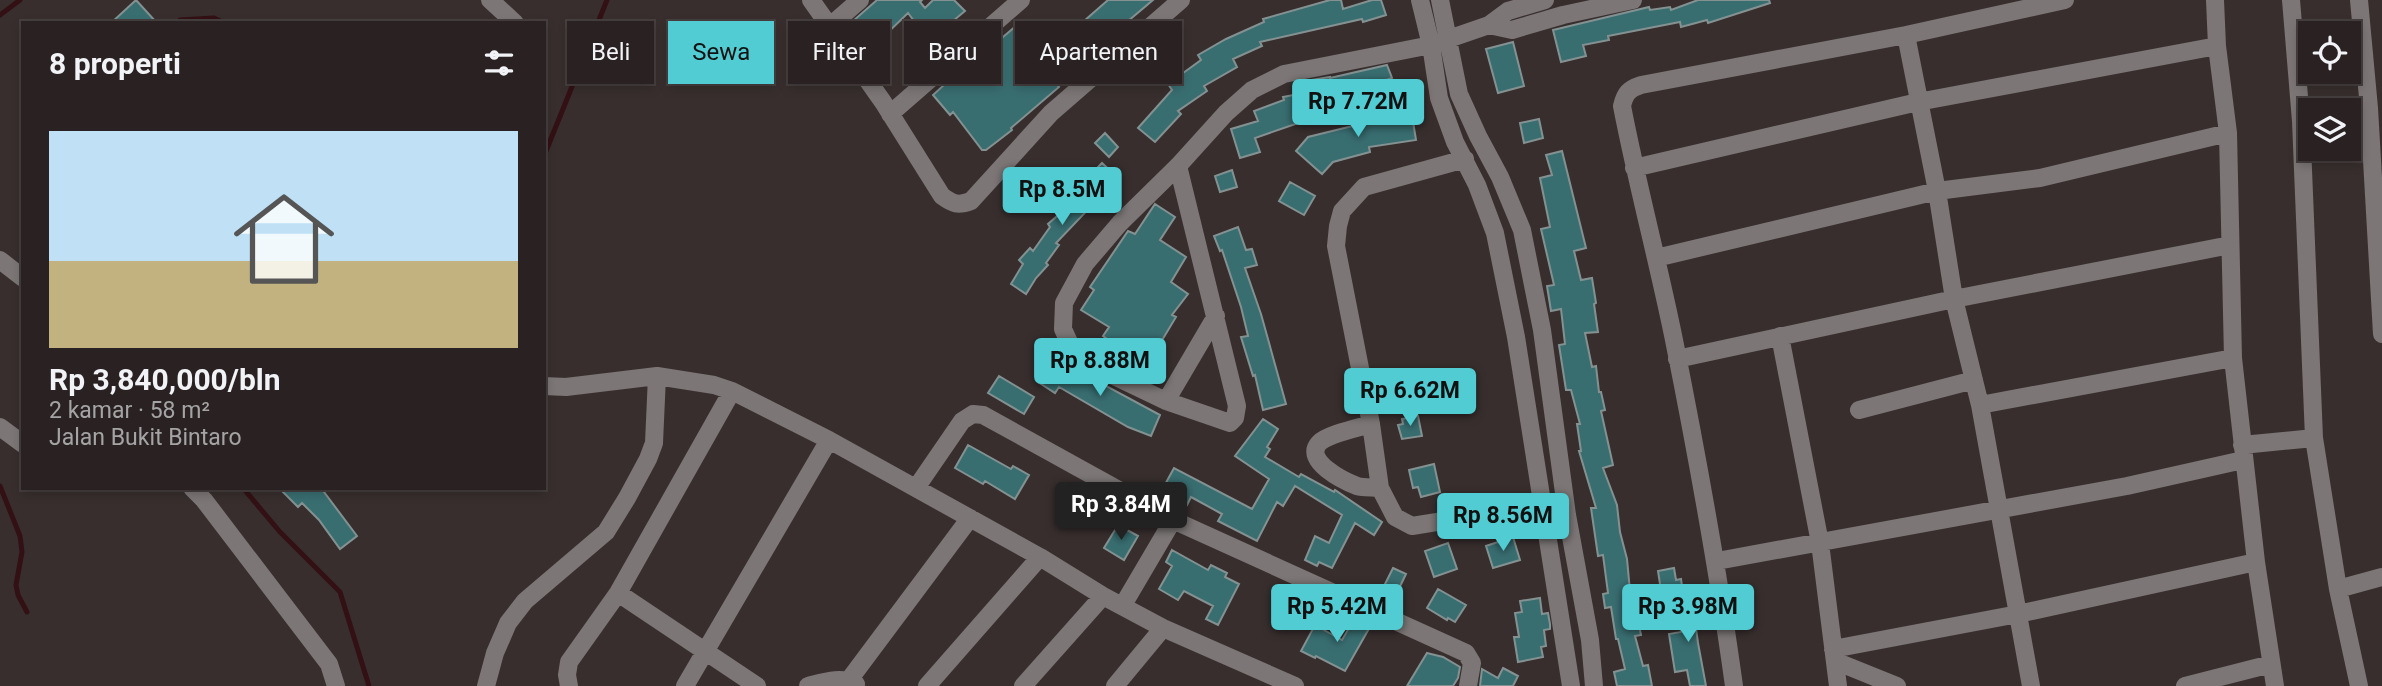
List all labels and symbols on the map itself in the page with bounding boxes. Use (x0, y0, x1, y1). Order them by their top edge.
pin: Rp 7.72M (1286, 80, 1430, 139)
pin: Rp 8.5M (997, 168, 1127, 227)
pin: Rp 8.88M (1028, 338, 1172, 398)
pin: Rp 6.62M (1338, 368, 1482, 428)
pin: Rp 3.84M (1049, 482, 1193, 542)
pin: Rp 8.56M (1431, 494, 1575, 553)
pin: Rp 5.42M (1265, 584, 1409, 644)
pin: Rp 3.98M (1616, 584, 1760, 644)

